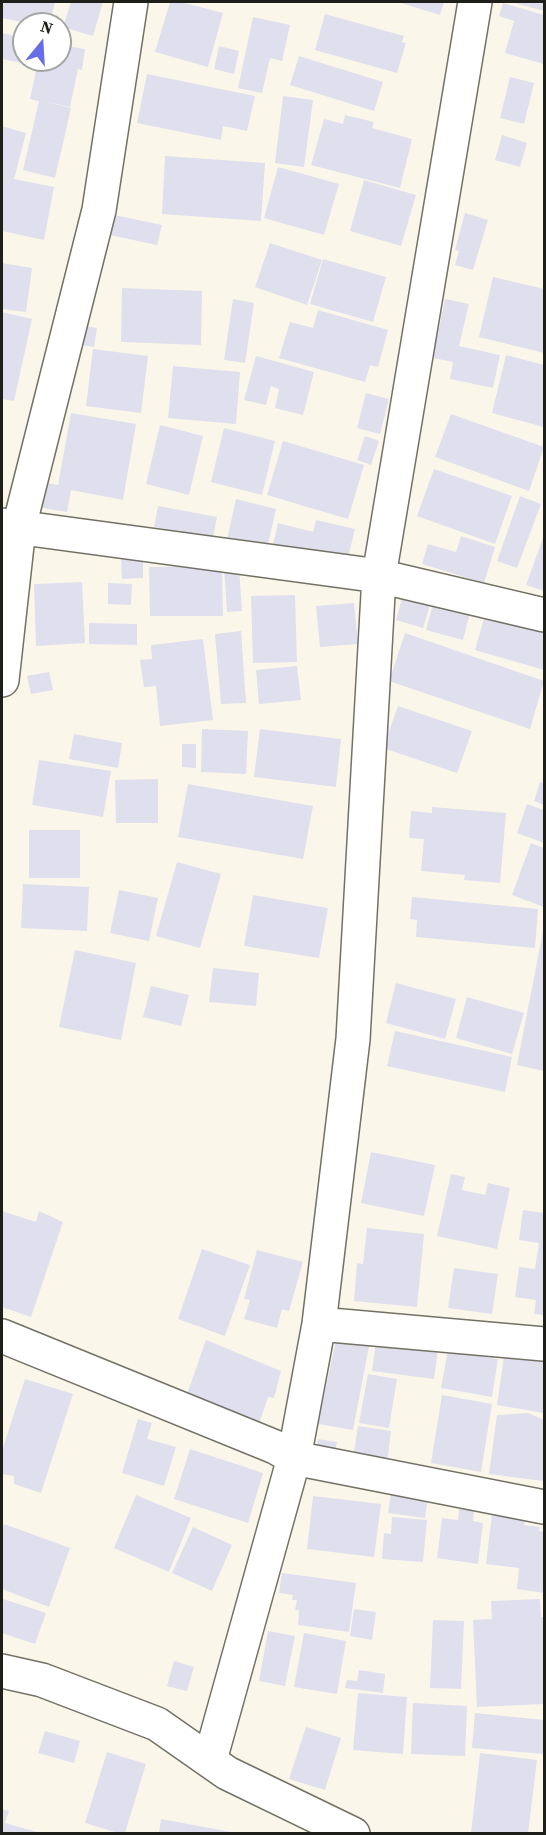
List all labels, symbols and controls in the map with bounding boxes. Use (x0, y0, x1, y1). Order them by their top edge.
north arrow (12, 12, 72, 72)
text: N (38, 15, 56, 39)

